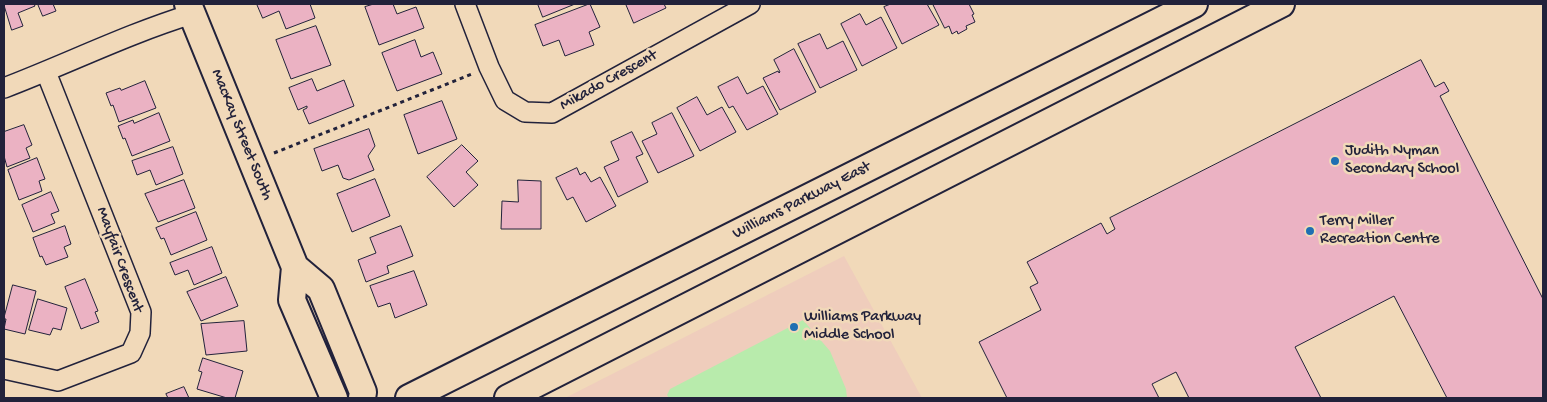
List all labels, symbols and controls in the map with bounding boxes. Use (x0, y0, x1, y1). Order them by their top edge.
street label: Mikado Crescent (557, 46, 661, 116)
street label: MacKay Street South (206, 67, 276, 203)
place label: Judith Nyman Secondary School (1345, 142, 1459, 180)
marker: Judith Nyman Secondary School (1329, 155, 1341, 167)
street label: Williams Parkway East (730, 158, 874, 244)
street label: Mayfair Crescent (91, 205, 147, 315)
place label: Terry Miller Recreation Centre (1320, 212, 1440, 250)
marker: Terry Miller Recreation Centre (1304, 225, 1316, 237)
place label: Williams Parkway Middle School (804, 308, 921, 346)
marker: Williams Parkway Middle School (788, 321, 800, 333)

